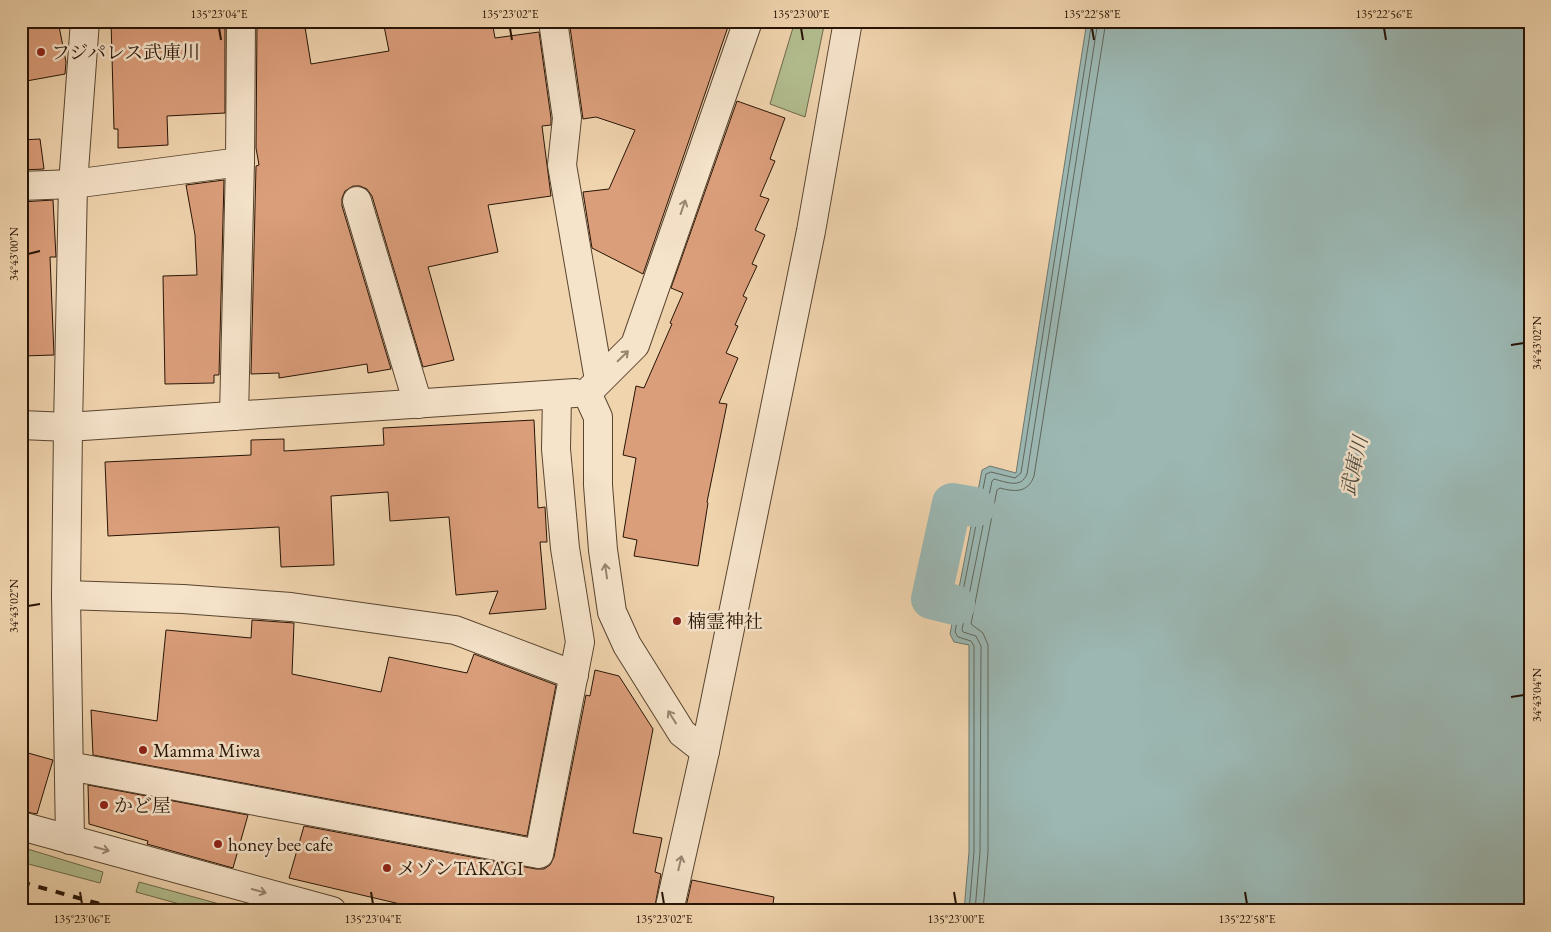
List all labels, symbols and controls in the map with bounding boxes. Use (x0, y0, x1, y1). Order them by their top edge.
text: 135°23'04"E (191, 6, 248, 22)
text: 135°23'02"E (482, 6, 539, 22)
text: 135°23'00"E (773, 6, 830, 22)
text: 135°22'58"E (1064, 6, 1121, 22)
text: 135°22'56"E (1356, 6, 1413, 22)
place label: フジパレス武庫川 (51, 40, 200, 65)
marker: フジパレス武庫川 (35, 46, 47, 58)
one-way arrow (679, 200, 688, 215)
text: 34°43'00"N (6, 227, 22, 281)
text: 34°43'02"N (1529, 316, 1545, 370)
one-way arrow (617, 350, 630, 362)
water label: 武庫川 (1335, 432, 1374, 498)
one-way arrow (601, 563, 611, 579)
text: 34°43'02"N (6, 579, 22, 633)
place label: 楠霊神社 (687, 609, 763, 634)
marker: 楠霊神社 (671, 615, 683, 627)
text: 34°43'04"N (1529, 668, 1545, 722)
one-way arrow (666, 710, 676, 724)
place label: Mamma Miwa (153, 738, 261, 763)
marker: Mamma Miwa (137, 744, 149, 756)
place label: かど屋 (114, 793, 171, 818)
marker: かど屋 (98, 799, 110, 811)
place label: honey bee cafe (228, 832, 333, 857)
marker: honey bee cafe (212, 838, 224, 850)
one-way arrow (93, 844, 109, 854)
place label: メゾンTAKAGI (397, 856, 524, 881)
one-way arrow (676, 856, 685, 872)
marker: メゾンTAKAGI (381, 862, 393, 874)
one-way arrow (250, 887, 266, 896)
text: 135°23'06"E (54, 911, 111, 927)
text: 135°23'04"E (345, 911, 402, 927)
text: 135°23'02"E (636, 911, 693, 927)
text: 135°23'00"E (928, 911, 985, 927)
text: 135°22'58"E (1219, 911, 1276, 927)

